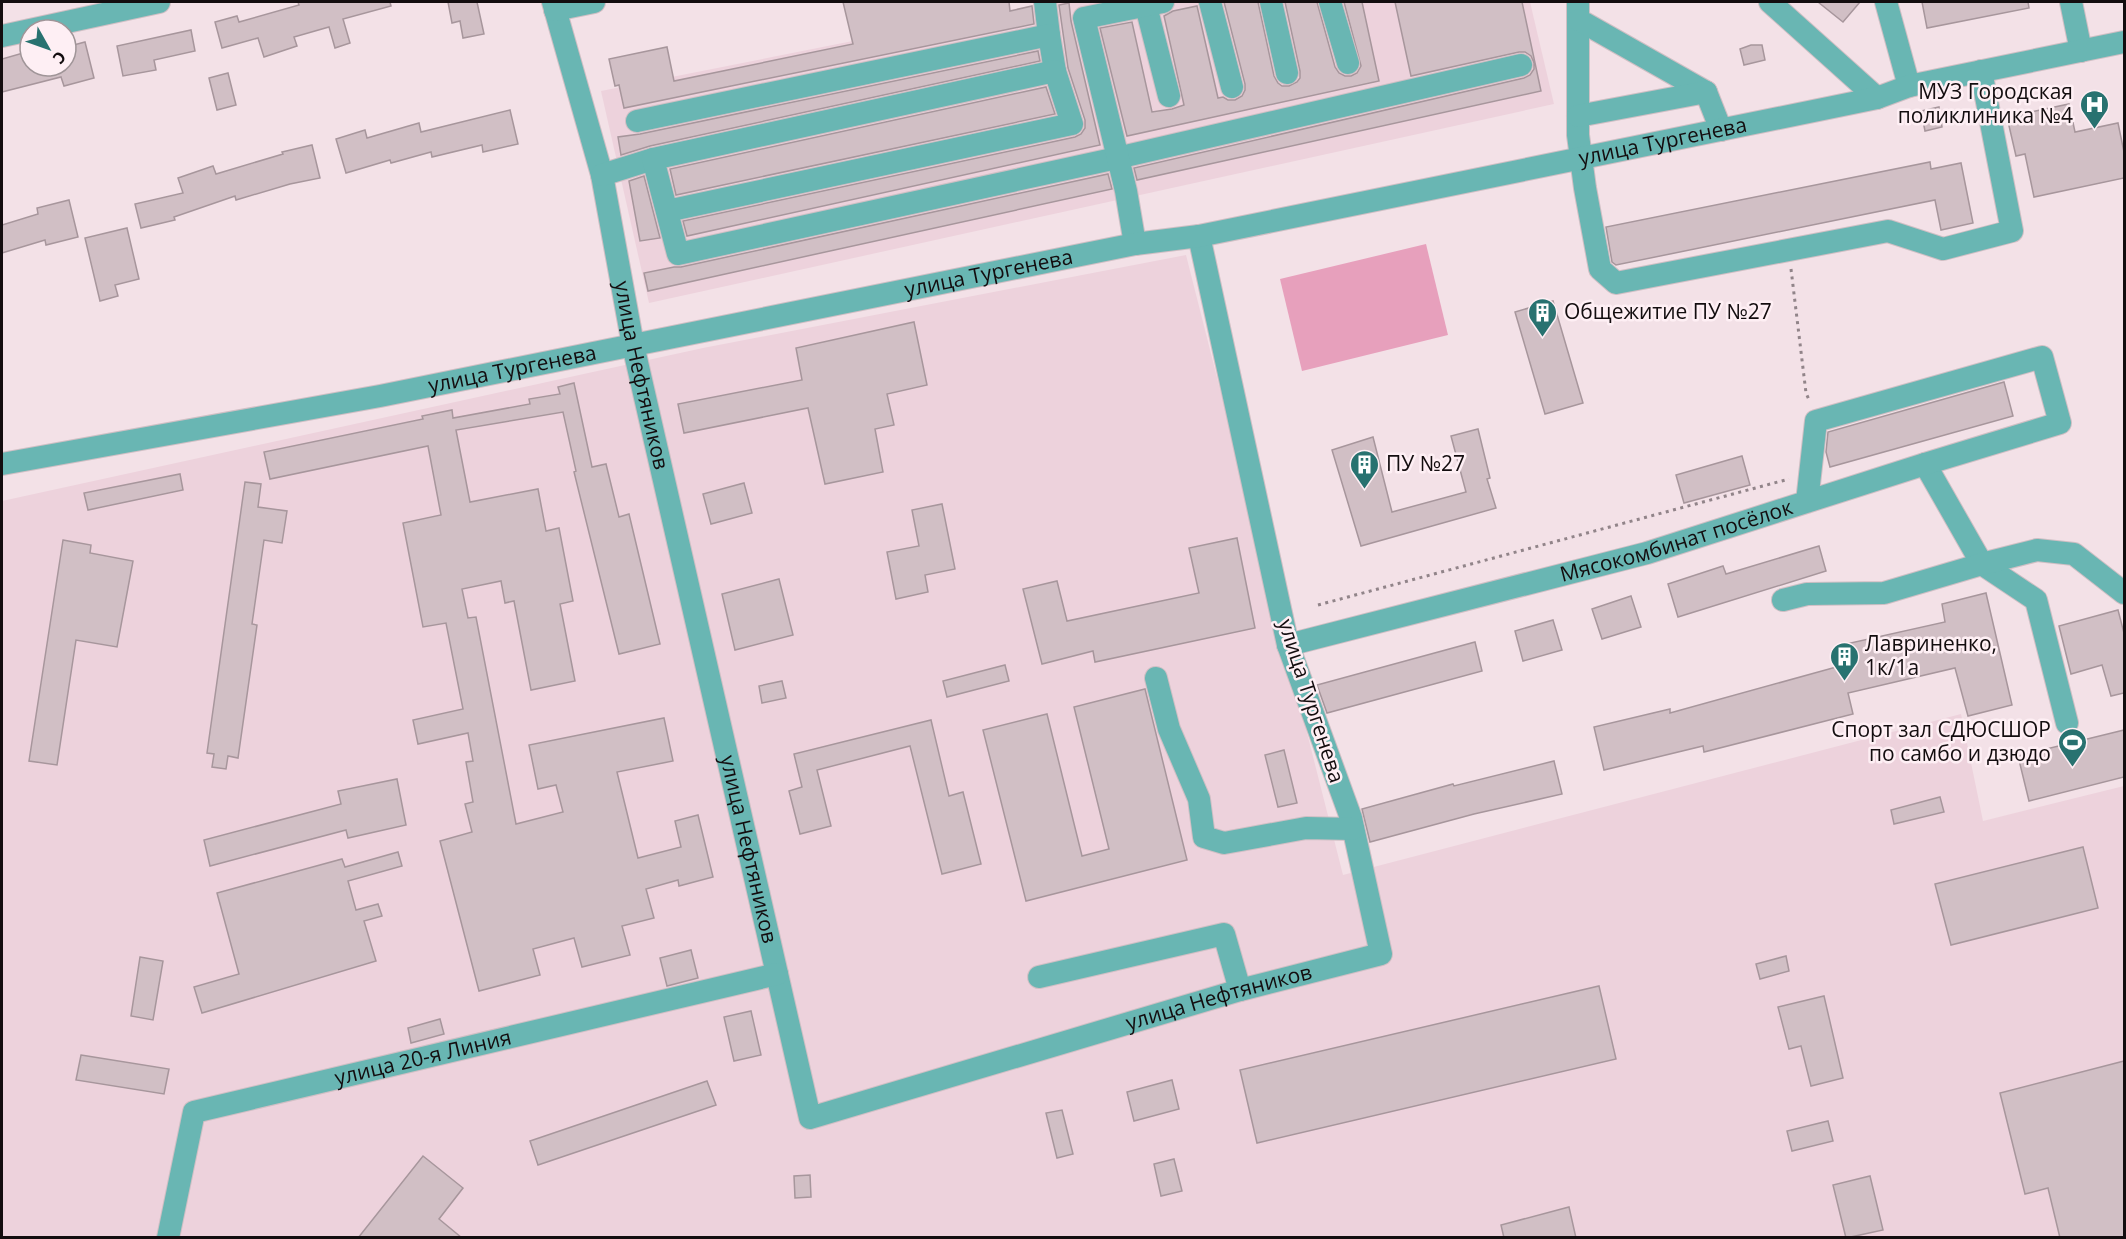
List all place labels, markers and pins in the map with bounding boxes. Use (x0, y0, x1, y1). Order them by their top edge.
place label: МУЗ Городская поликлиника №4 (1898, 77, 2073, 129)
hospital icon: МУЗ Городская поликлиника №4 (2078, 88, 2110, 130)
building icon: Общежитие ПУ №27 (1527, 296, 1559, 338)
place label: Общежитие ПУ №27 (1564, 297, 1772, 325)
building icon: ПУ №27 (1349, 448, 1381, 490)
place label: ПУ №27 (1386, 449, 1465, 477)
place label: Лавриненко, 1к/1а (1865, 629, 1997, 681)
building icon: Лавриненко, 1к/1а (1828, 640, 1860, 682)
place label: Спорт зал СДЮСШОР по самбо и дзюдо (1831, 715, 2051, 767)
sports icon: Спорт зал СДЮСШОР по самбо и дзюдо (2056, 726, 2088, 768)

